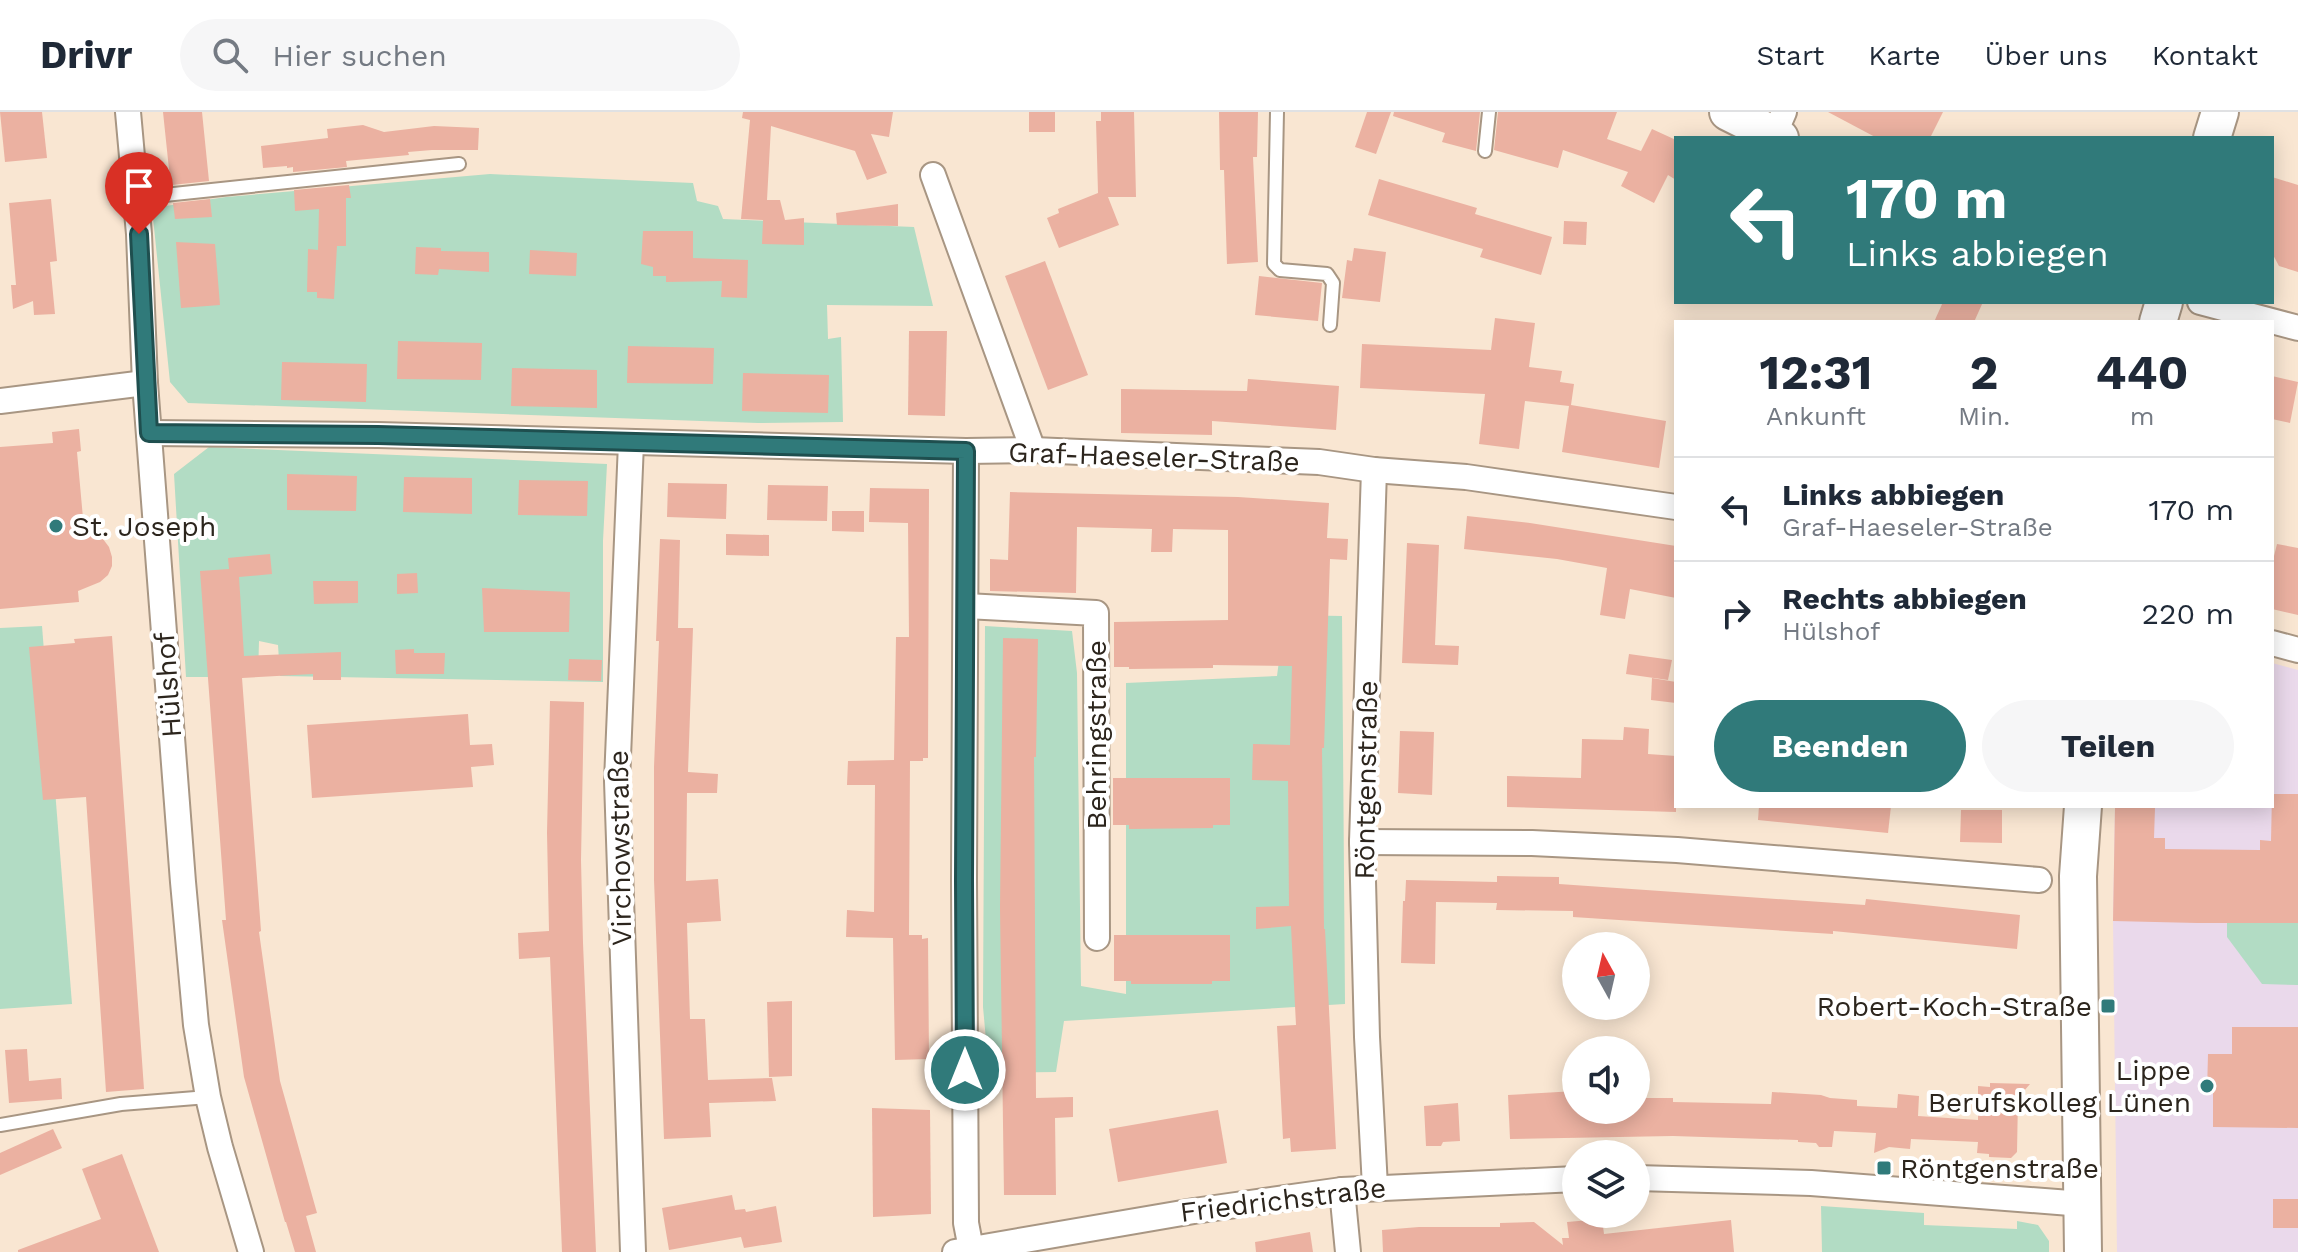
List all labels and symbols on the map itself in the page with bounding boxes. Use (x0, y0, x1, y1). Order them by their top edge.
pin (105, 152, 173, 234)
street label: Graf-Haeseler-Straße (1008, 435, 1300, 479)
place label: St. Joseph (72, 510, 216, 543)
marker: St. Joseph (47, 517, 65, 535)
street label: Hülshof (148, 631, 188, 739)
street label: Behringstraße (1080, 640, 1113, 830)
street label: Röntgenstraße (1348, 680, 1384, 880)
street label: Virchowstraße (602, 750, 638, 946)
north arrow (1562, 932, 1650, 1020)
place label: Robert-Koch-Straße (1816, 990, 2092, 1023)
marker: Robert-Koch-Straße (2099, 997, 2117, 1015)
position arrow (923, 1028, 1007, 1112)
place label: Lippe Berufskolleg Lünen (1928, 1054, 2191, 1119)
marker: Lippe Berufskolleg Lünen (2198, 1077, 2216, 1095)
place label: Röntgenstraße (1900, 1152, 2099, 1185)
marker: Röntgenstraße (1875, 1159, 1893, 1177)
street label: Friedrichstraße (1178, 1171, 1388, 1229)

